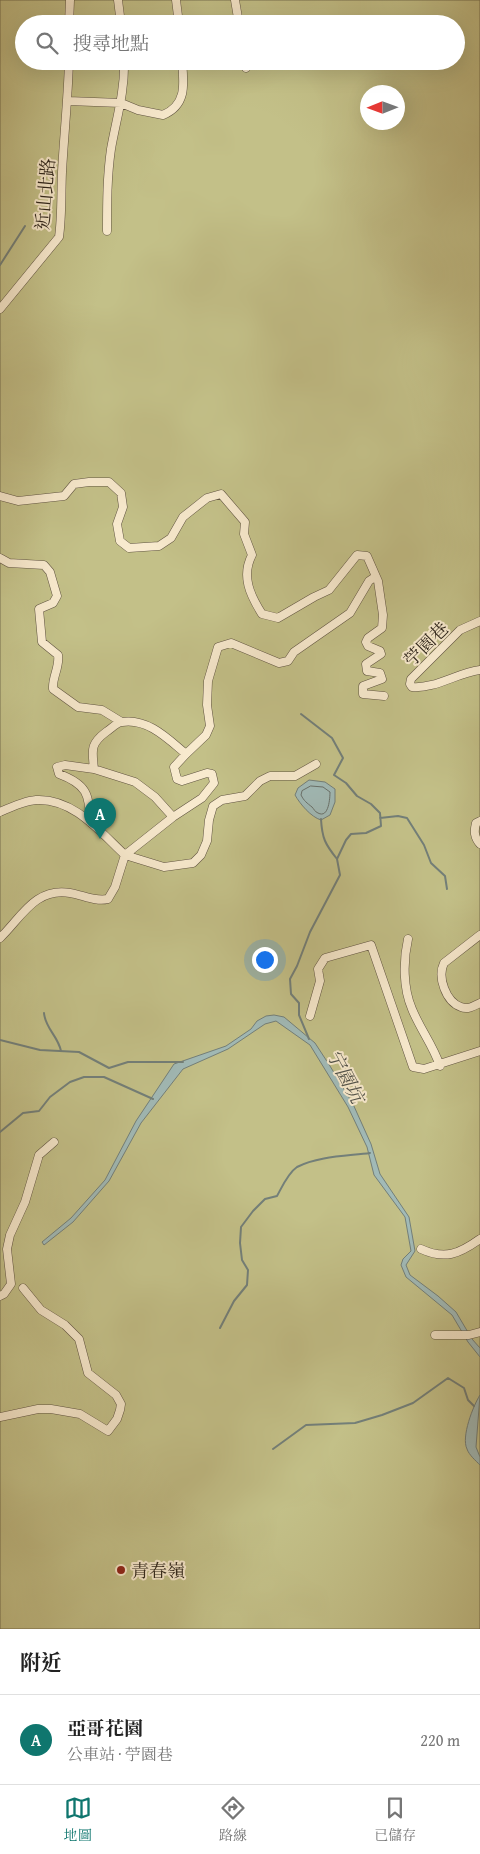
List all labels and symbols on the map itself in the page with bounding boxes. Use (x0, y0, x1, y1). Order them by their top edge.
north arrow (360, 85, 405, 130)
street label: 近山北路 (28, 157, 62, 231)
street label: 苧園巷 (397, 615, 455, 673)
pin: A (84, 798, 116, 839)
your location (252, 947, 278, 973)
water label: 宁園坑 (320, 1044, 373, 1110)
place label: 青春嶺 (131, 1557, 185, 1584)
marker: 青春嶺 (115, 1564, 127, 1576)

